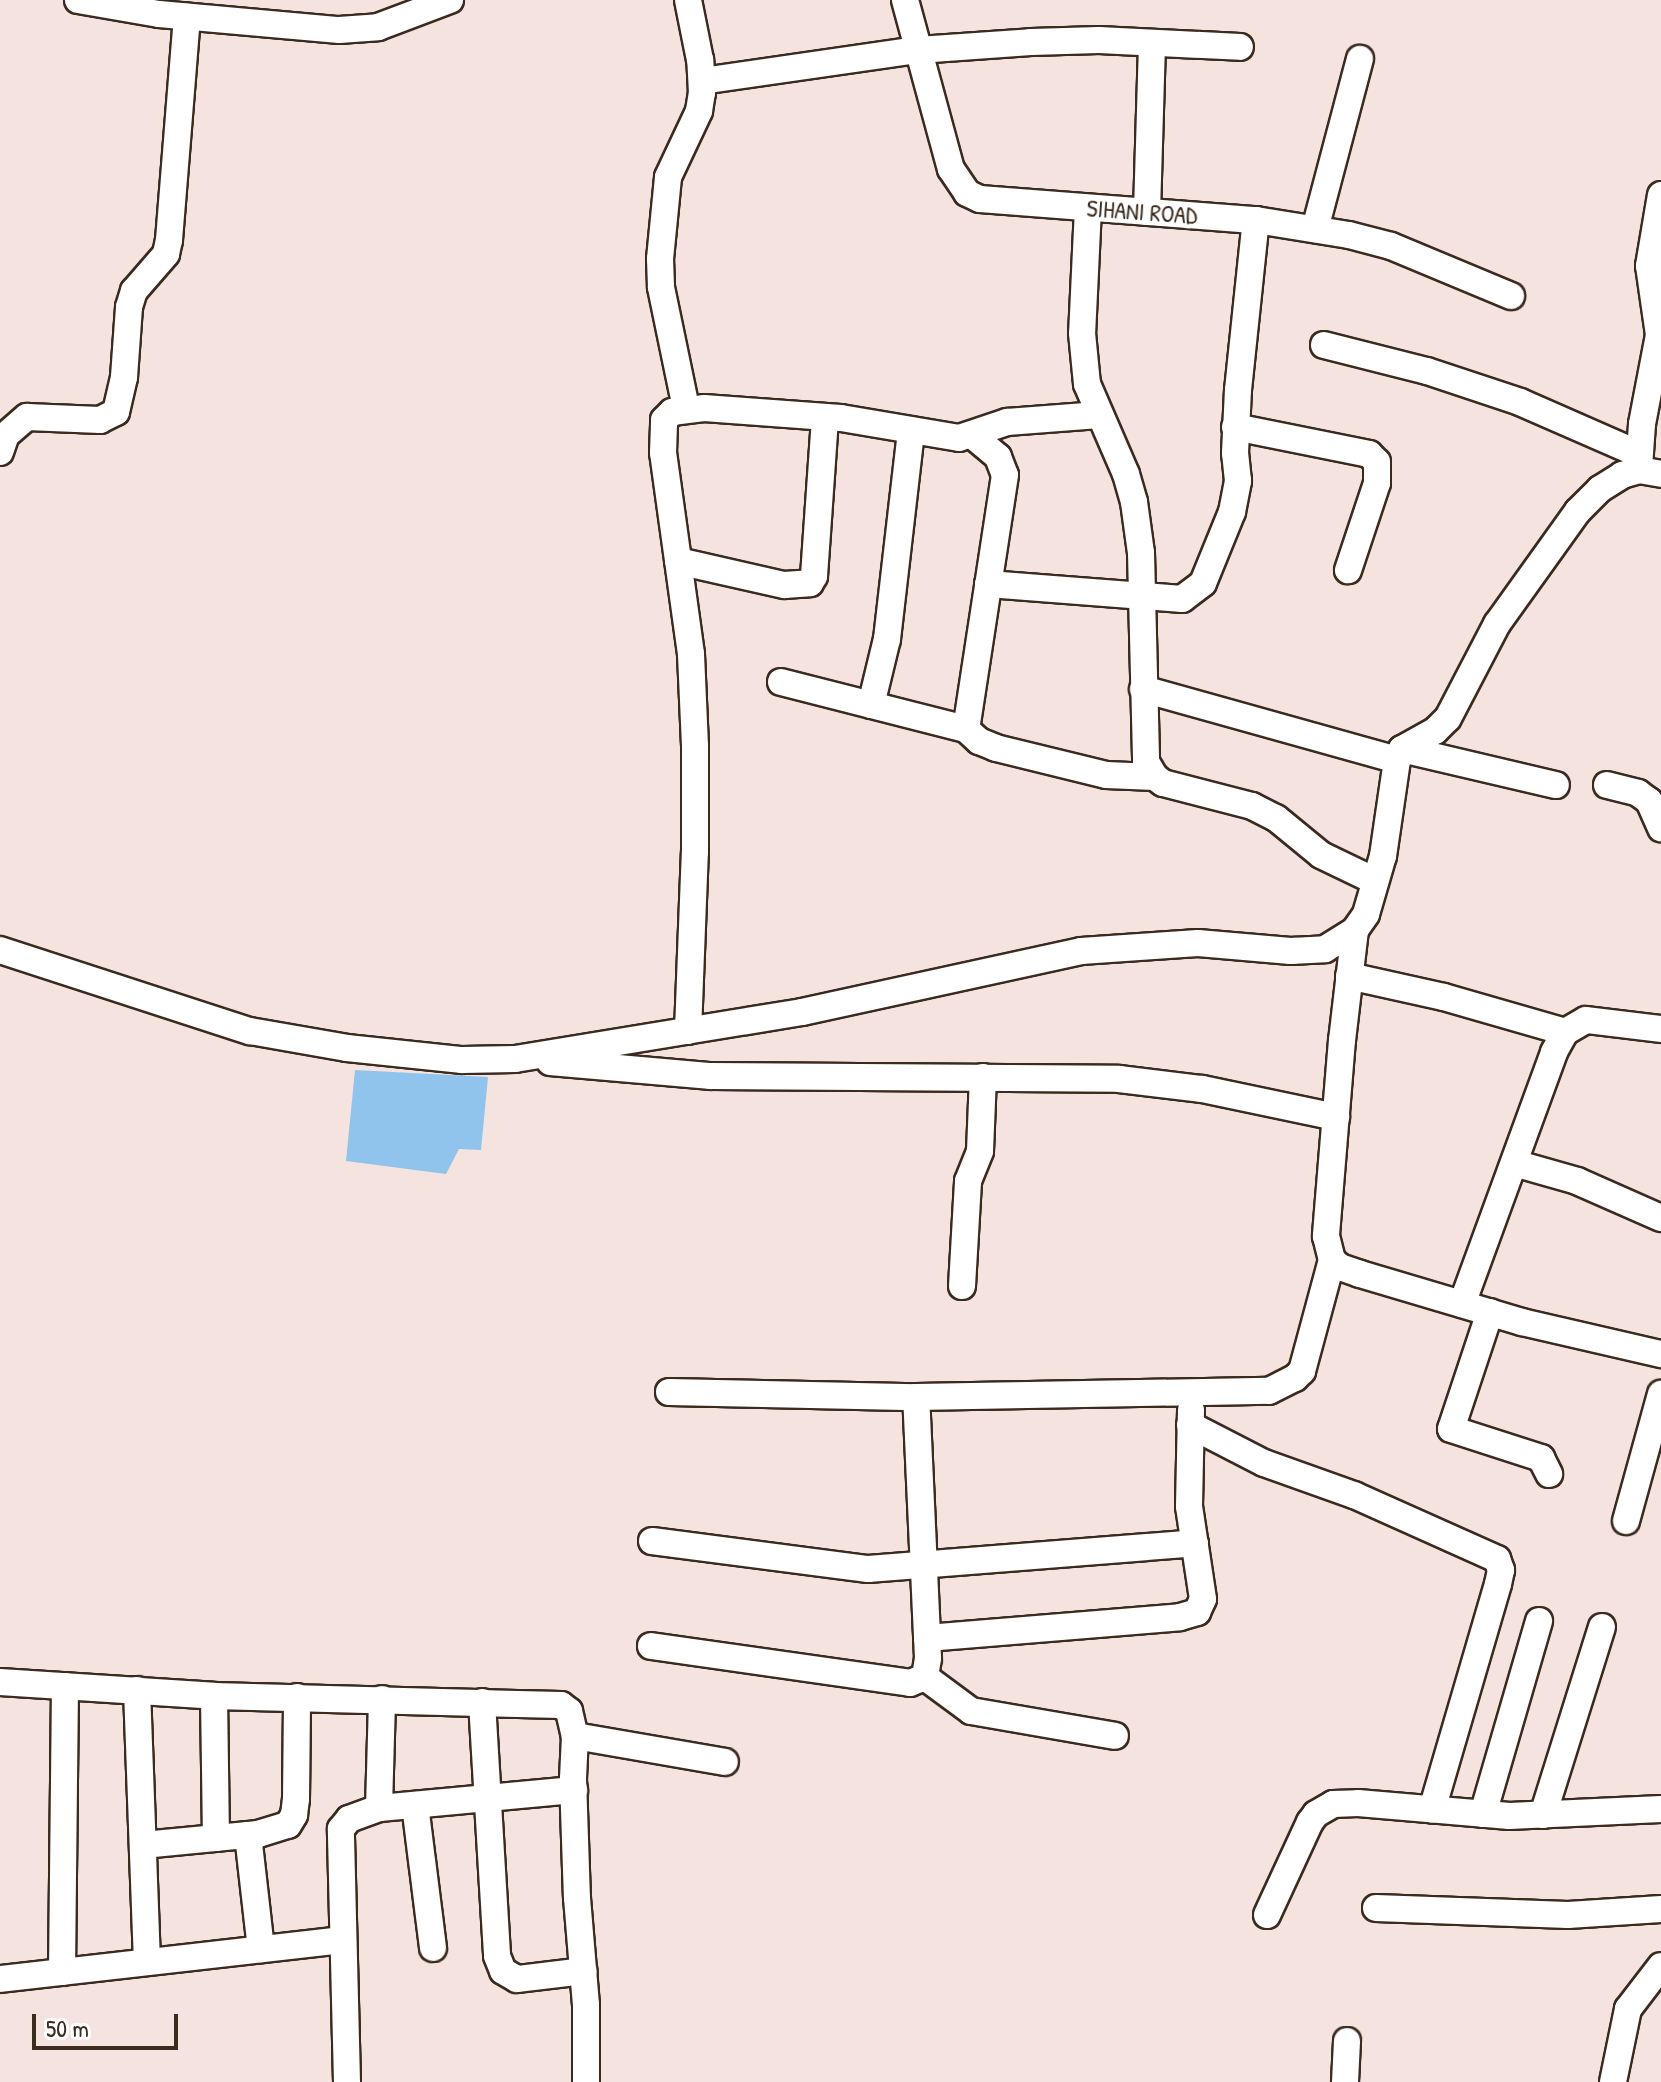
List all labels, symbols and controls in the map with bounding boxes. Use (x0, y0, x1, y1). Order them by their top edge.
street label: SIHANI ROAD (1086, 194, 1198, 230)
scale bar (36, 1998, 182, 2048)
text: 50 m (46, 2012, 89, 2044)

